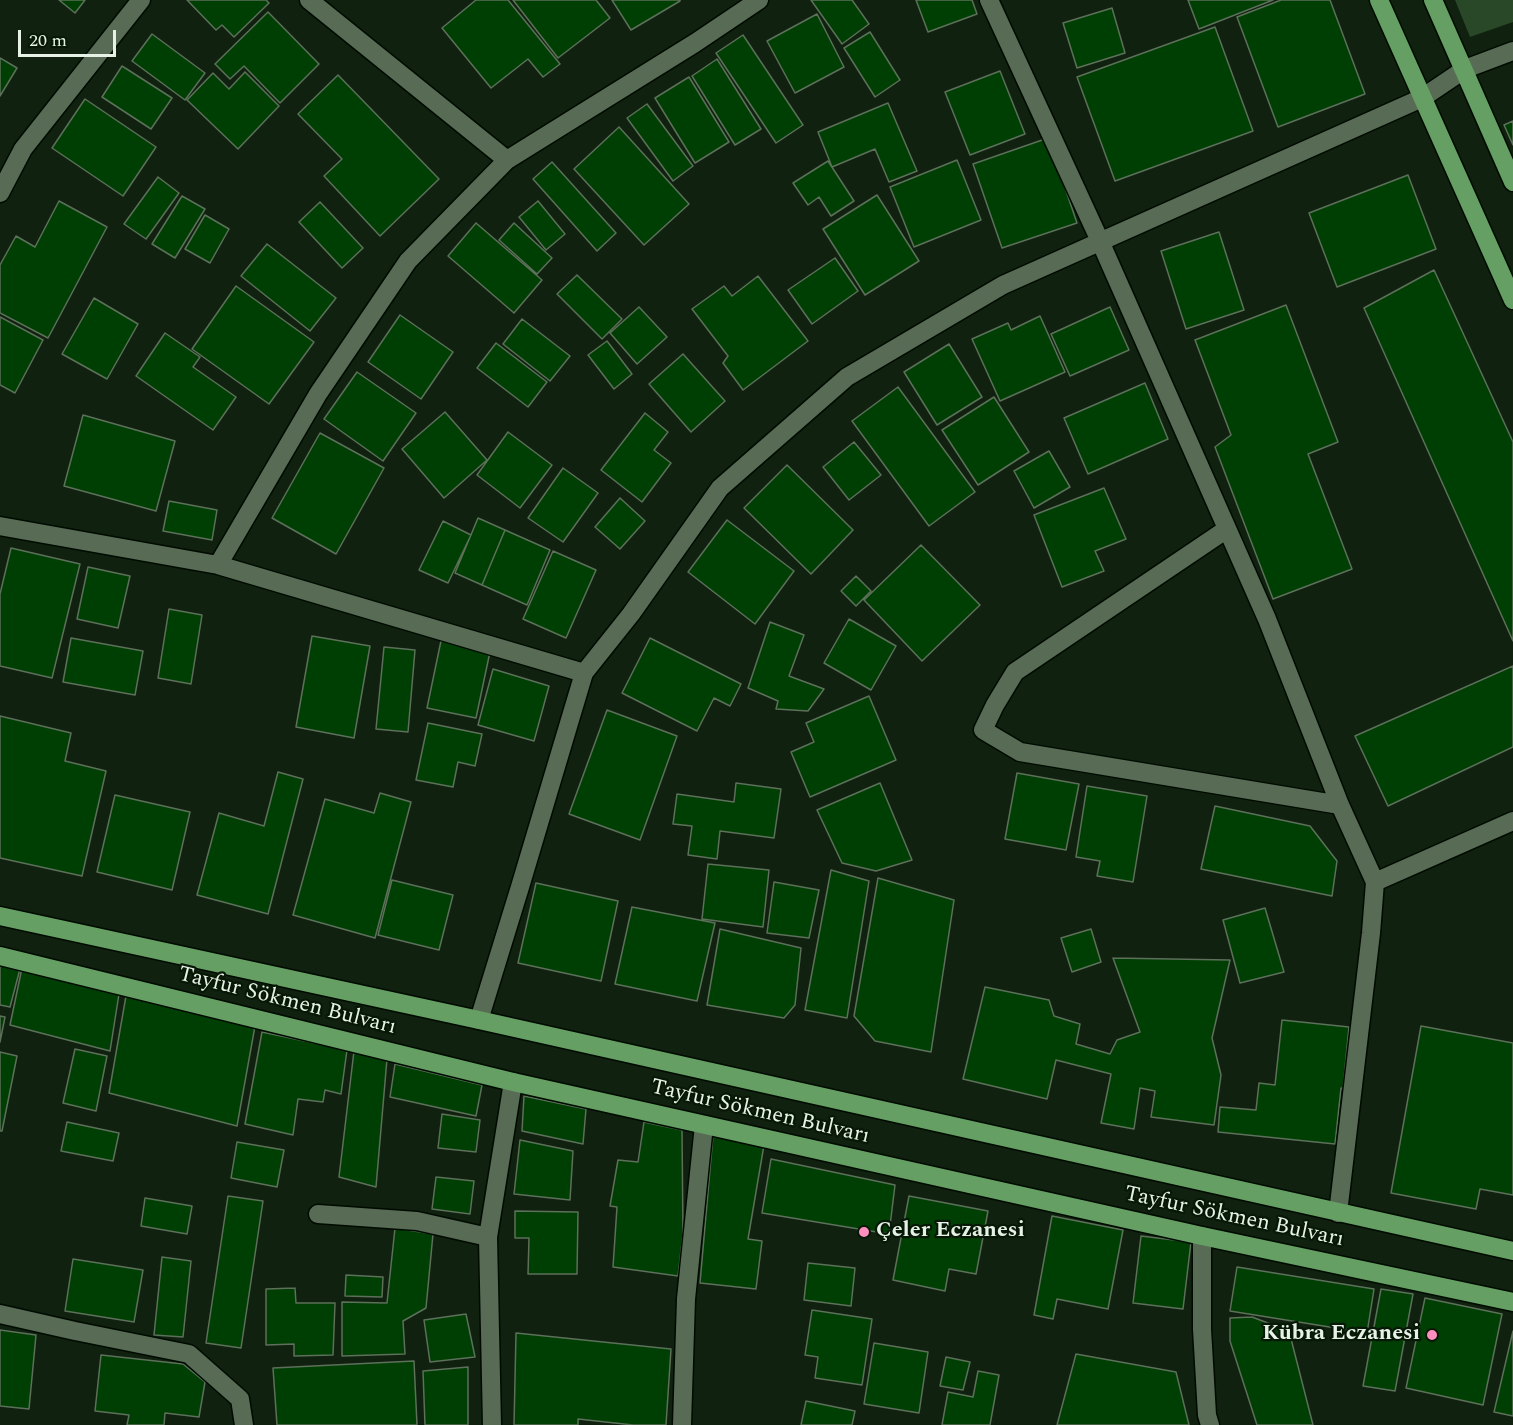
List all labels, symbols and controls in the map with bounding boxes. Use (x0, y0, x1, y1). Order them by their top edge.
scale bar (21, 18, 118, 56)
text: 20 m (29, 27, 67, 54)
street label: Tayfur Sökmen Bulvarı (175, 962, 399, 1042)
street label: Tayfur Sökmen Bulvarı (648, 1075, 872, 1151)
street label: Tayfur Sökmen Bulvarı (1122, 1182, 1346, 1254)
place label: Çeler Eczanesi (876, 1219, 1025, 1245)
marker: Çeler Eczanesi (857, 1225, 871, 1239)
place label: Kübra Eczanesi (1262, 1322, 1420, 1348)
marker: Kübra Eczanesi (1425, 1328, 1439, 1342)

